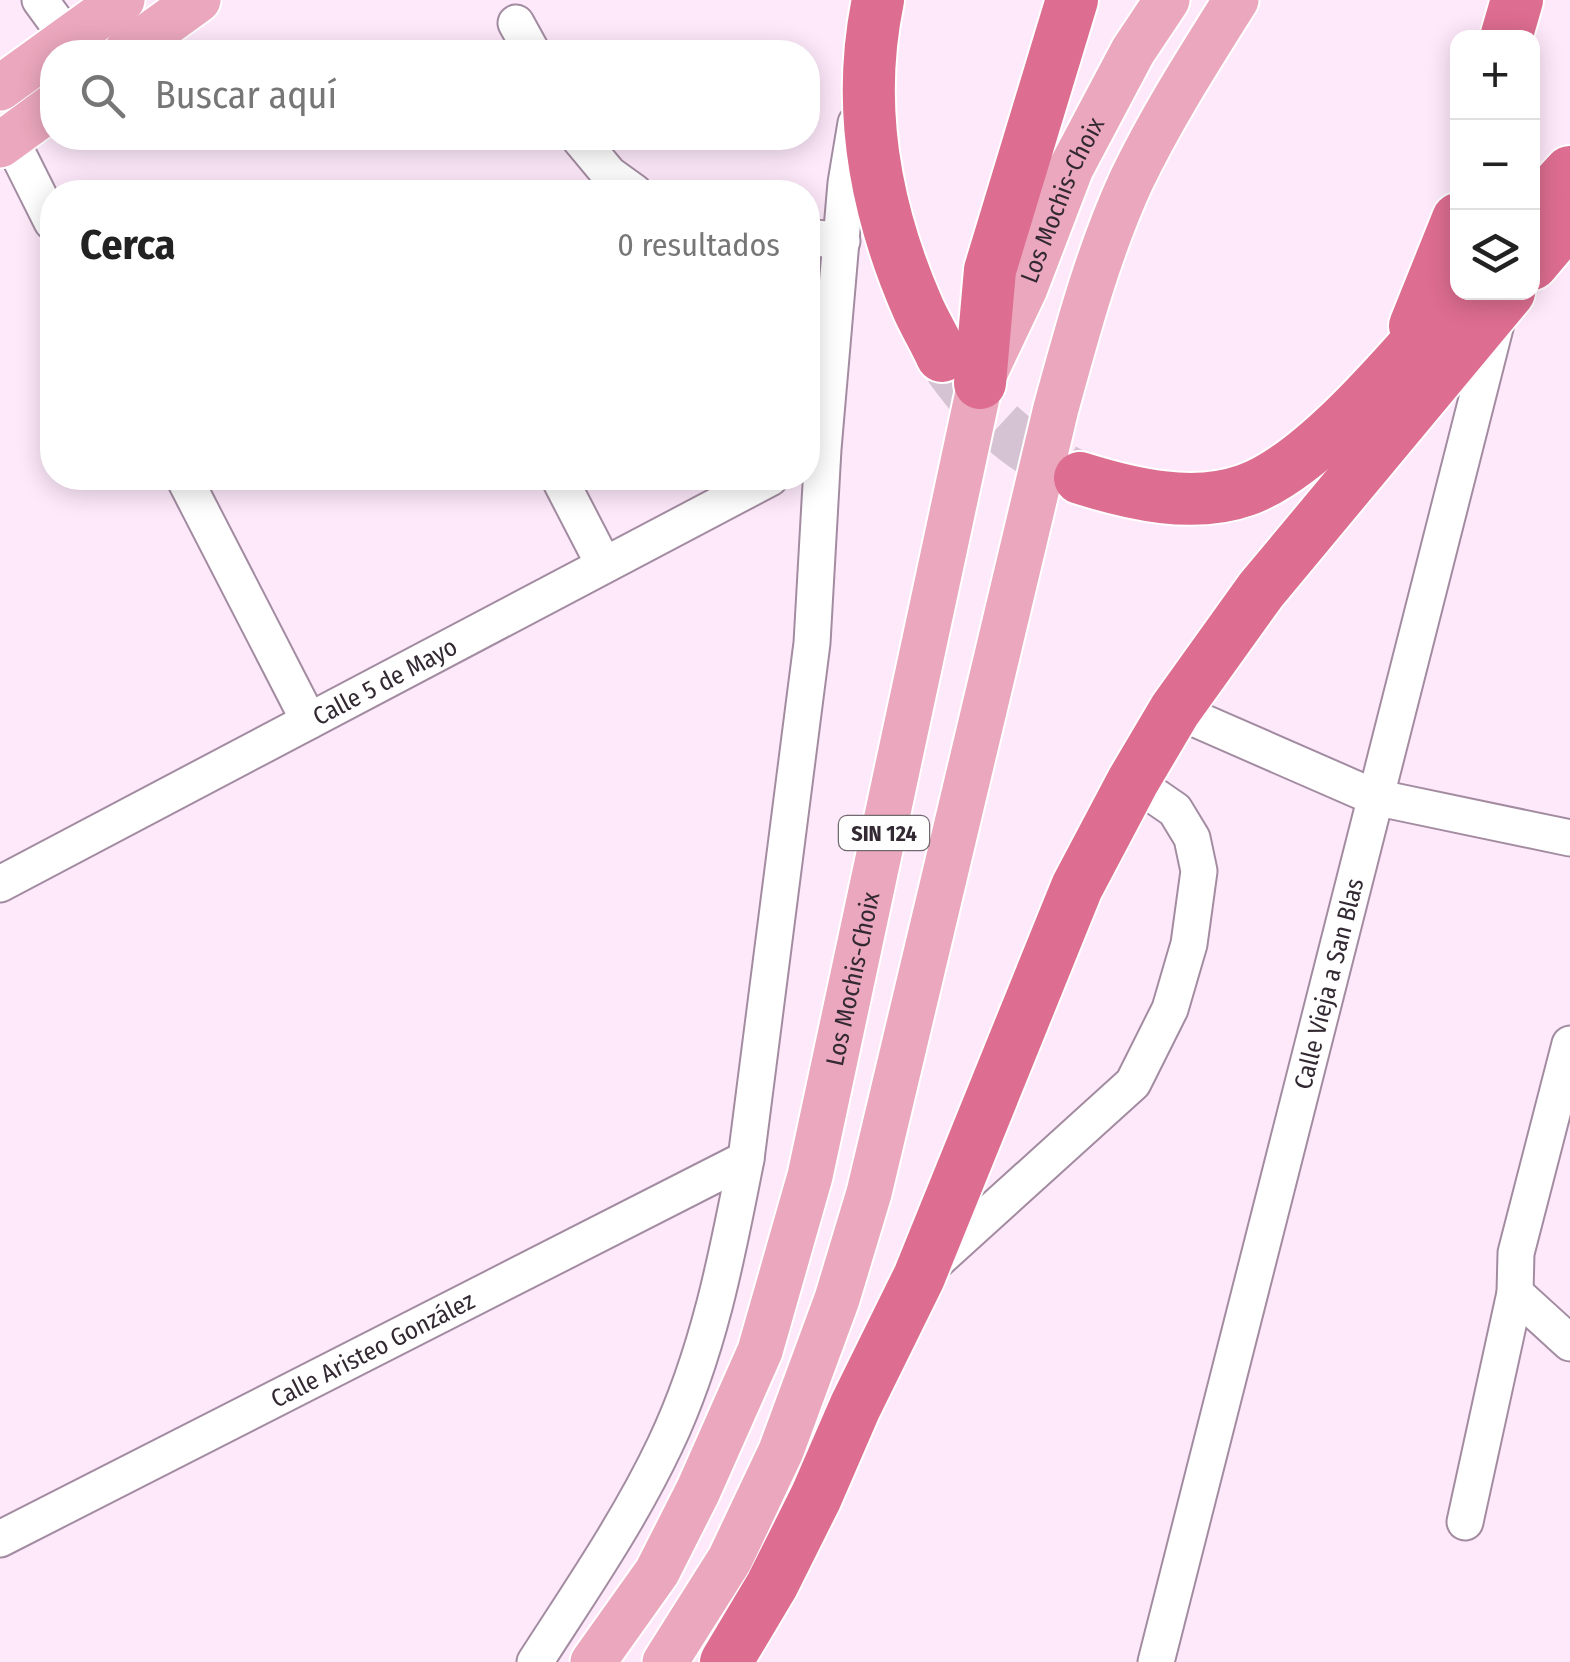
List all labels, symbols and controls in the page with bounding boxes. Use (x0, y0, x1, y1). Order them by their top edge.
map controls (1450, 30, 1540, 300)
button: + (1450, 30, 1540, 120)
search box (40, 40, 820, 150)
icon: search (75, 68, 130, 123)
text: Buscar aquí (155, 72, 337, 118)
street label: Los Mochis-Choix (1014, 112, 1111, 287)
button: − (1450, 120, 1540, 210)
button: layers (1450, 210, 1540, 300)
text: Cerca (80, 220, 175, 270)
text: 0 resultados (617, 226, 780, 264)
street label: Calle 5 de Mayo (308, 632, 462, 732)
road number: SIN 124 (839, 816, 929, 850)
street label: Calle Vieja a San Blas (1288, 875, 1371, 1092)
street label: Los Mochis-Choix (820, 889, 886, 1069)
street label: Calle Aristeo González (266, 1286, 480, 1415)

